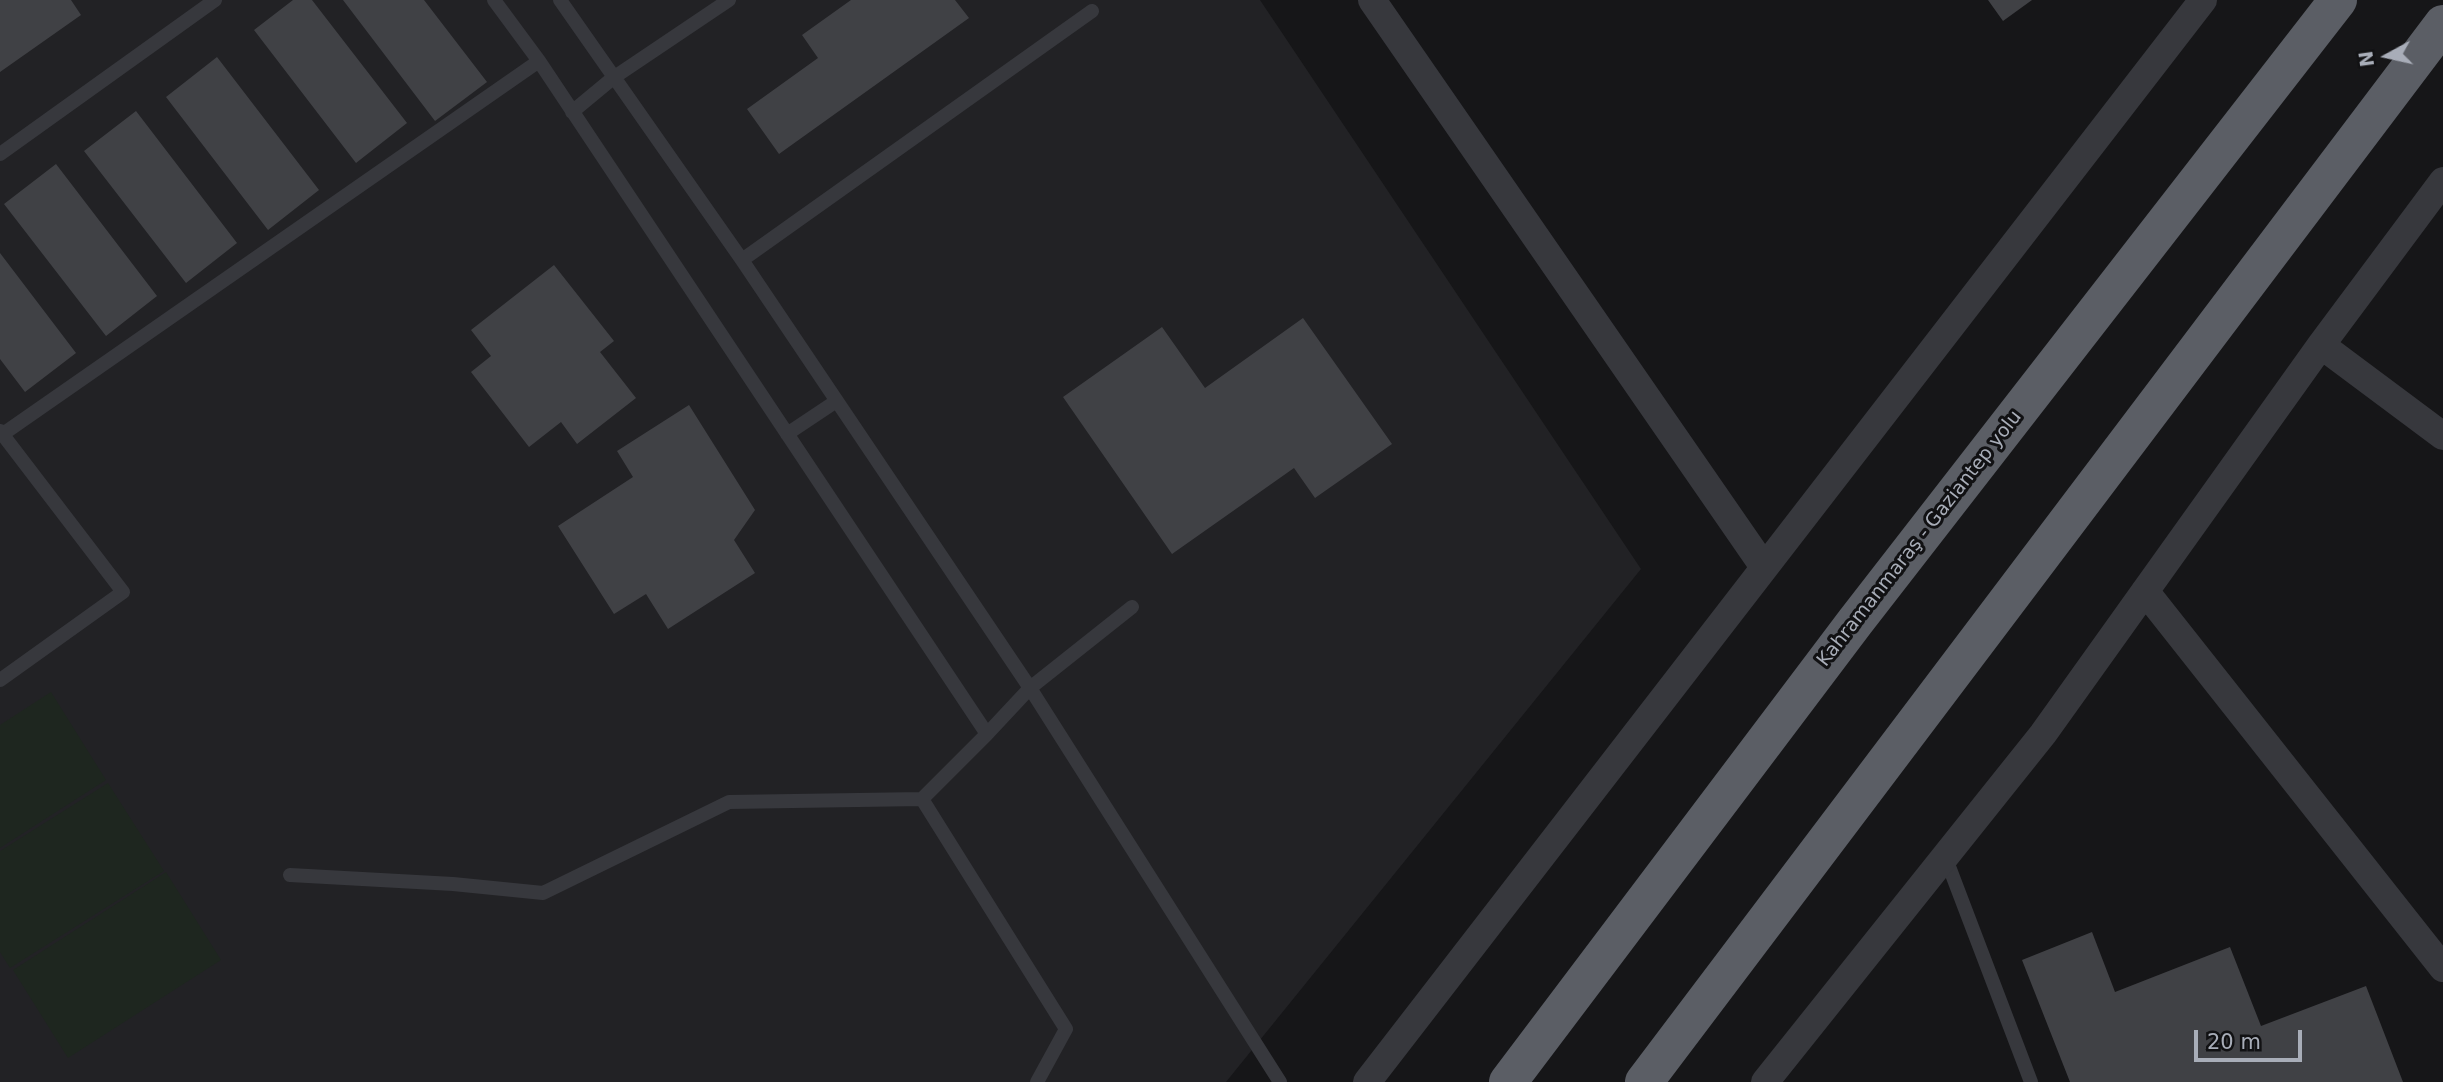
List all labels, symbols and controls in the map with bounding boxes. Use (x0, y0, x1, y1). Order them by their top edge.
north arrow (2352, 21, 2422, 91)
text: N (2354, 50, 2378, 68)
street label: Kahramanmaraş - Gaziantep yolu (1813, 406, 2027, 672)
scale bar (2198, 1016, 2306, 1060)
text: 20 m (2207, 1030, 2261, 1054)

